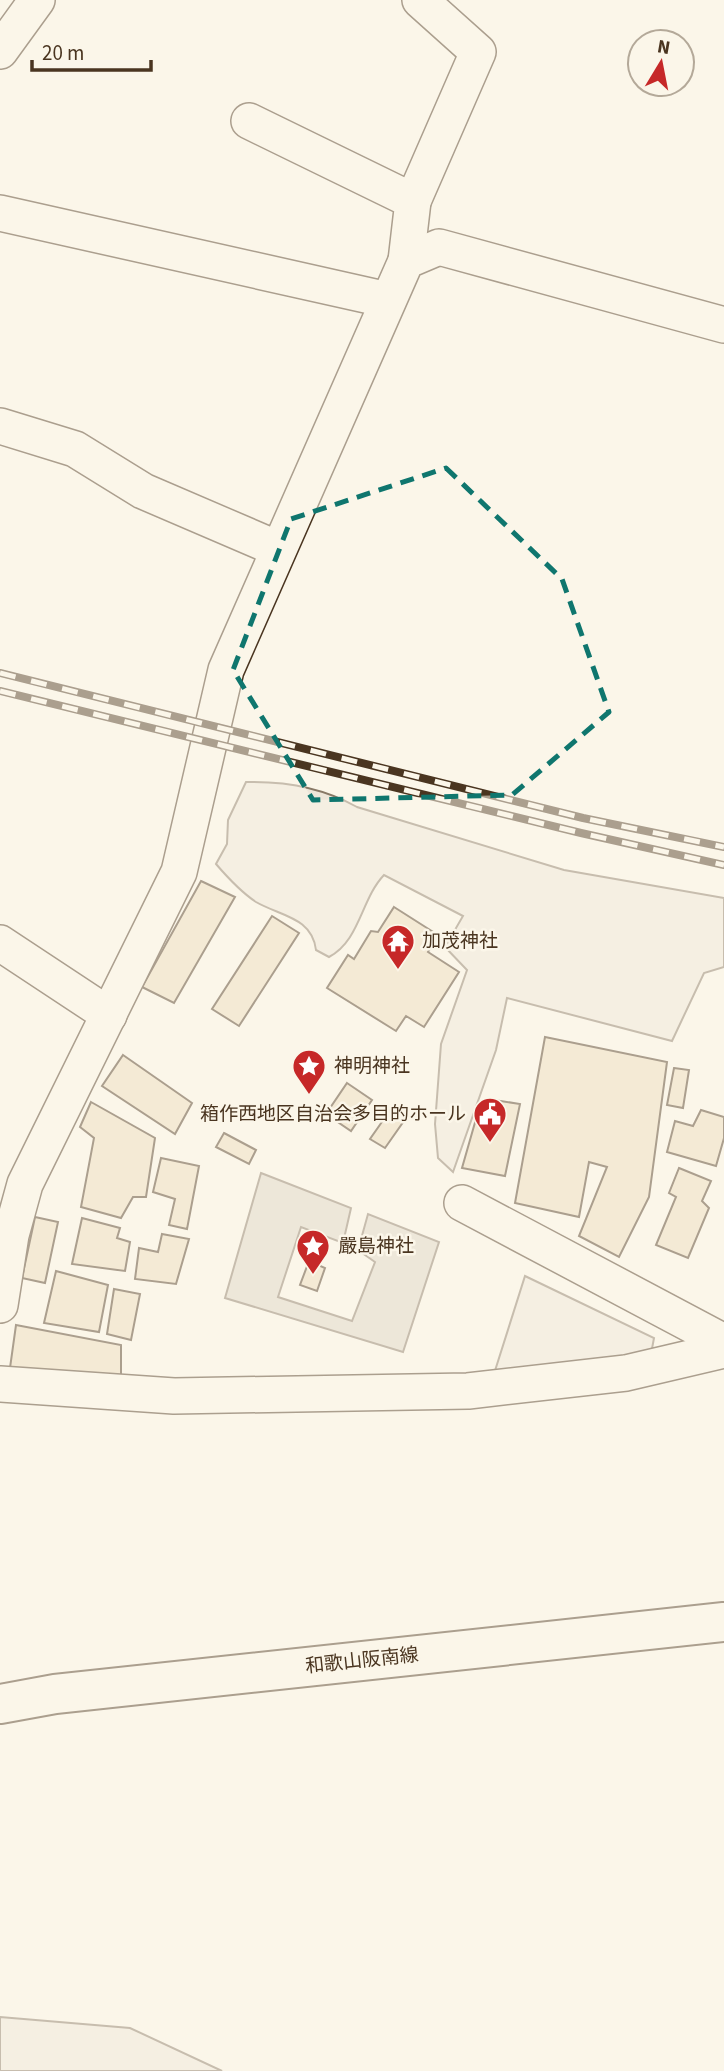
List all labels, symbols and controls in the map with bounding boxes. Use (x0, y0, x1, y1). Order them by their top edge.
scale bar (32, 28, 150, 72)
north arrow (626, 28, 696, 98)
text: N (655, 33, 672, 62)
text: 20 m (42, 38, 84, 68)
temple icon: 加茂神社 (379, 922, 417, 971)
place label: 加茂神社 (422, 928, 498, 955)
place icon: 神明神社 (290, 1047, 328, 1096)
place label: 神明神社 (334, 1053, 410, 1080)
public building icon: 箱作西地区自治会多目的ホール (471, 1095, 509, 1144)
place label: 箱作西地区自治会多目的ホール (200, 1101, 466, 1128)
place icon: 嚴島神社 (294, 1227, 332, 1276)
place label: 嚴島神社 (338, 1233, 414, 1260)
street label: 和歌山阪南線 (304, 1642, 420, 1680)

